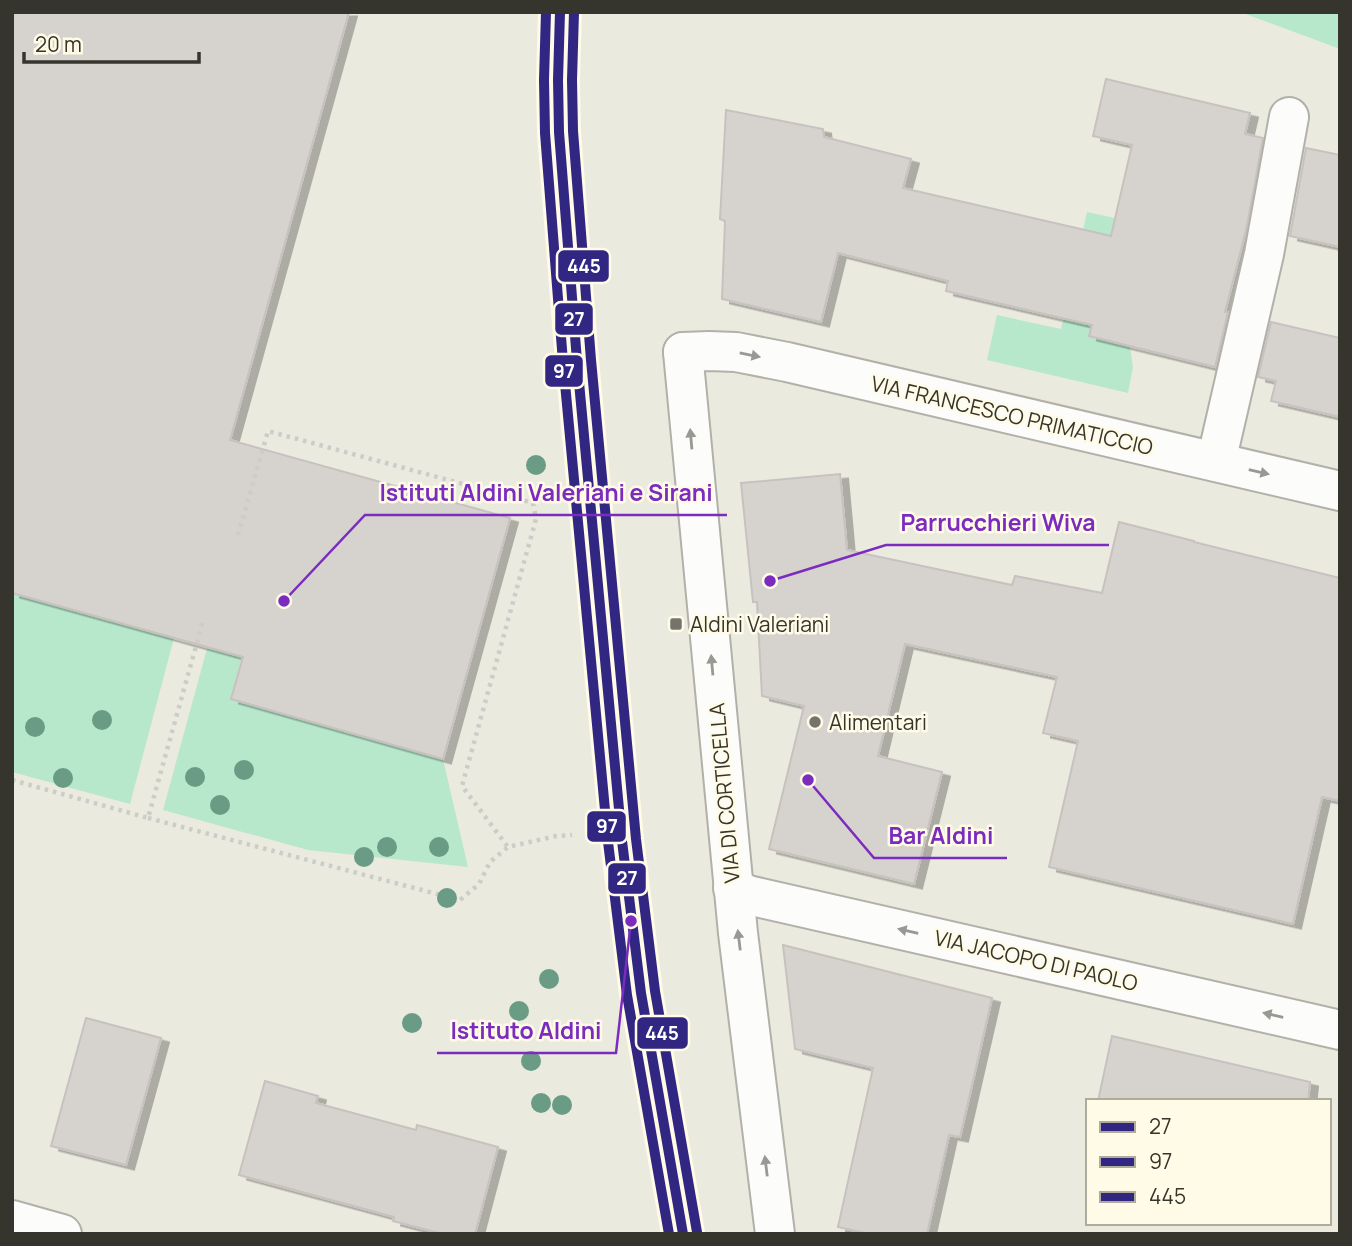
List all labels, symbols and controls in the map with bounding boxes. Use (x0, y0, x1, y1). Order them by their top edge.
scale bar (24, 21, 200, 65)
text: 20 m (35, 30, 82, 58)
line badge: 445 (557, 249, 610, 283)
text: 445 (567, 253, 601, 279)
line badge: 27 (554, 302, 594, 336)
text: 27 (563, 306, 585, 332)
one-way arrow (740, 350, 762, 361)
line badge: 97 (544, 354, 584, 388)
text: 97 (553, 358, 575, 384)
street label: VIA FRANCESCO PRIMATICCIO (868, 369, 1156, 461)
one-way arrow (685, 427, 696, 449)
one-way arrow (1248, 467, 1270, 478)
callout: Istituti Aldini Valeriani e Sirani (365, 471, 727, 515)
text: Istituti Aldini Valeriani e Sirani (379, 476, 713, 508)
callout: Parrucchieri Wiva (886, 501, 1109, 545)
text: Parrucchieri Wiva (900, 506, 1096, 538)
place label: Aldini Valeriani (690, 610, 829, 638)
marker: Aldini Valeriani (668, 616, 684, 632)
one-way arrow (706, 654, 717, 676)
street label: VIA DI CORTICELLA (702, 702, 746, 884)
place label: Alimentari (829, 708, 927, 736)
marker: Alimentari (807, 714, 823, 730)
line badge: 97 (586, 810, 627, 843)
text: 97 (596, 813, 618, 839)
callout: Bar Aldini (874, 814, 1007, 858)
text: Bar Aldini (889, 819, 993, 851)
line badge: 27 (607, 862, 647, 895)
text: 27 (616, 865, 638, 891)
street label: VIA JACOPO DI PAOLO (932, 923, 1140, 997)
one-way arrow (897, 925, 919, 936)
one-way arrow (733, 929, 744, 951)
callout: Istituto Aldini (437, 1009, 616, 1053)
one-way arrow (1262, 1009, 1284, 1020)
text: Istituto Aldini (450, 1014, 602, 1046)
line badge: 445 (636, 1016, 689, 1050)
text: 445 (645, 1020, 679, 1046)
legend (1086, 1099, 1331, 1225)
text: 27 (1149, 1112, 1172, 1140)
text: 97 (1149, 1147, 1172, 1175)
one-way arrow (761, 1155, 772, 1177)
text: 445 (1149, 1182, 1186, 1210)

